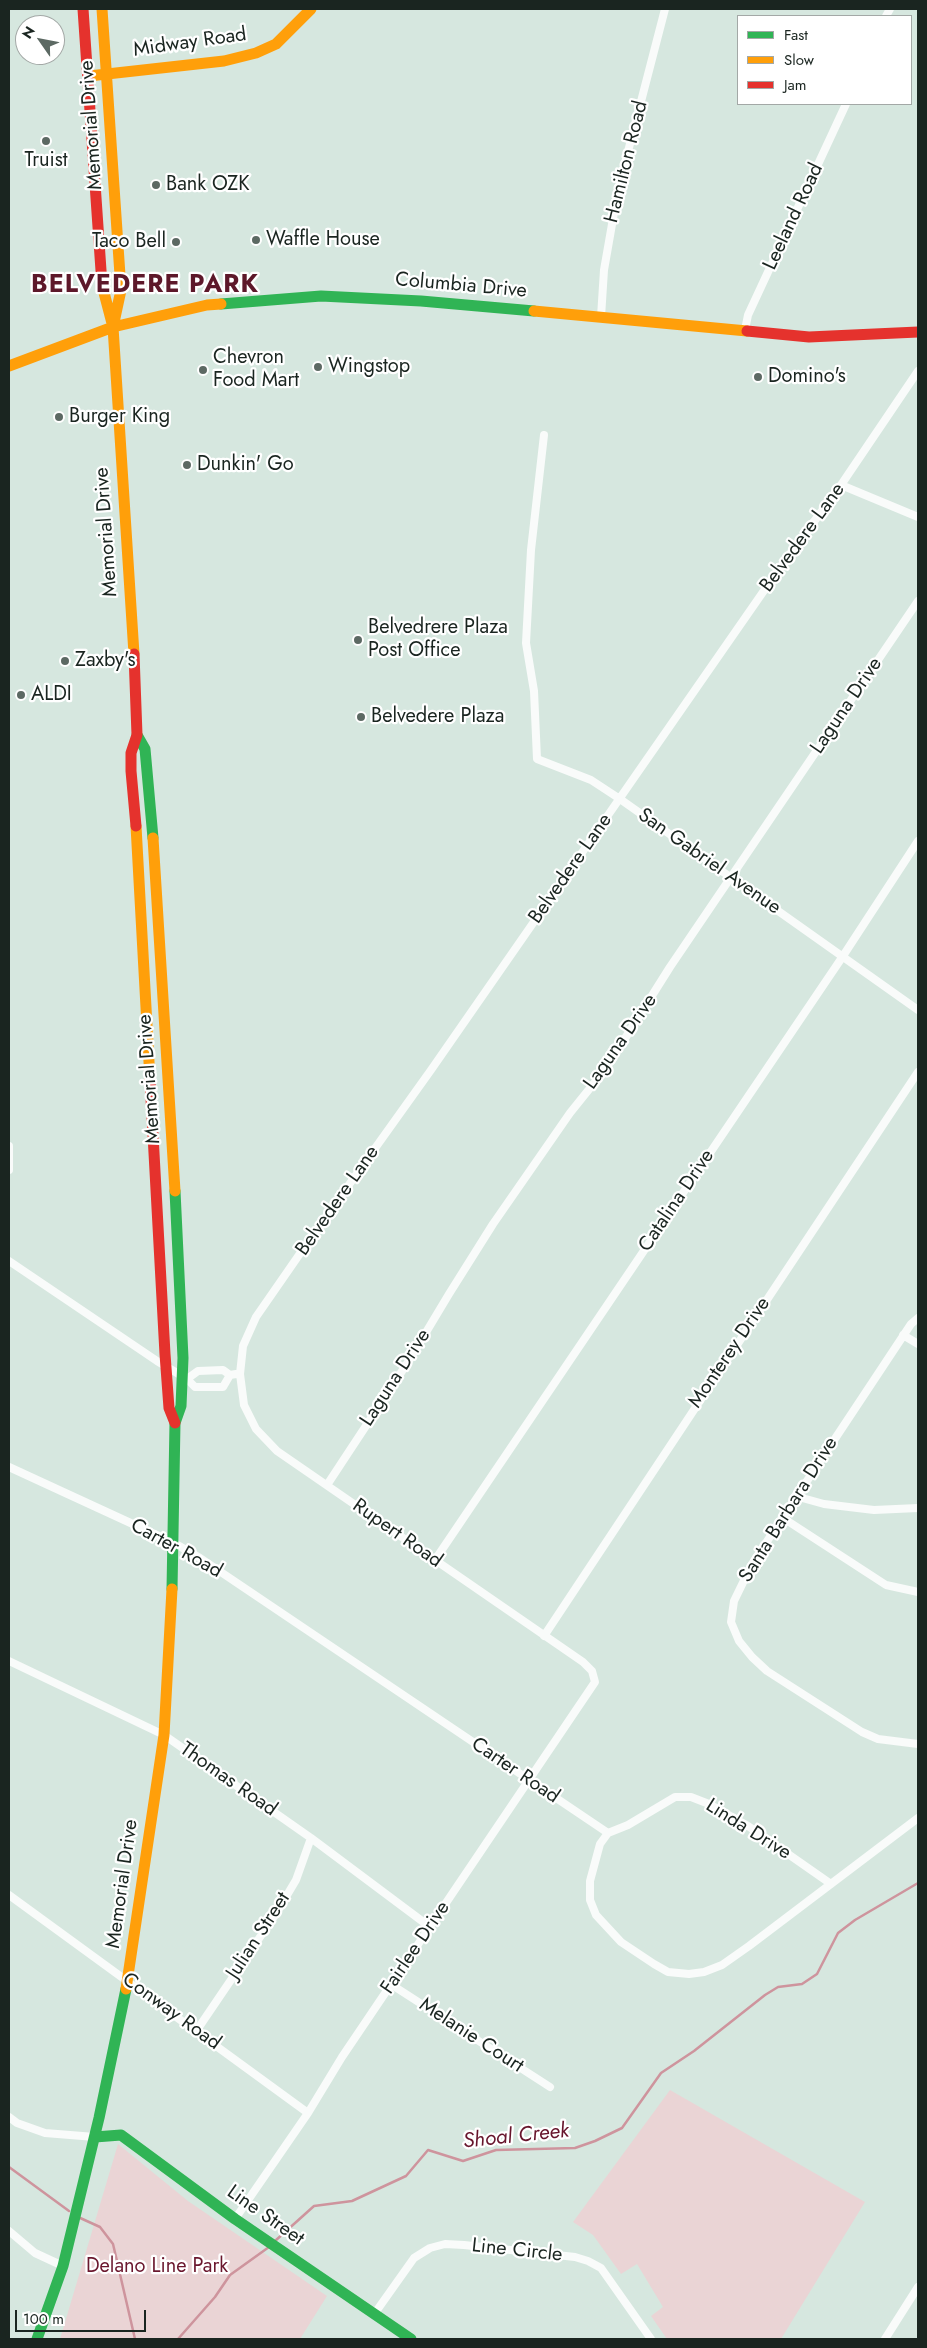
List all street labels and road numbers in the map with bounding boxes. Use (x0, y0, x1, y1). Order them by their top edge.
street label: Midway Road (132, 23, 248, 63)
street label: Memorial Drive (76, 59, 108, 191)
street label: Hamilton Road (600, 99, 654, 225)
street label: Leeland Road (759, 160, 829, 274)
street label: Columbia Drive (394, 268, 528, 304)
street label: Memorial Drive (91, 466, 123, 598)
street label: Belvedere Lane (755, 479, 851, 597)
street label: Laguna Drive (806, 653, 888, 759)
street label: San Gabriel Avenue (633, 804, 785, 920)
street label: Belvedere Lane (524, 809, 618, 929)
street label: Laguna Drive (579, 990, 663, 1094)
street label: Memorial Drive (134, 1013, 166, 1145)
street label: Belvedere Lane (291, 1141, 385, 1261)
street label: Catalina Drive (634, 1145, 720, 1257)
street label: Monterey Drive (684, 1293, 776, 1413)
street label: Laguna Drive (356, 1325, 436, 1431)
street label: Santa Barbara Drive (735, 1433, 843, 1587)
street label: Rupert Road (347, 1494, 447, 1574)
street label: Carter Road (126, 1514, 226, 1584)
street label: Carter Road (466, 1733, 564, 1809)
street label: Thomas Road (175, 1738, 281, 1822)
street label: Linda Drive (701, 1794, 795, 1866)
street label: Memorial Drive (102, 1818, 144, 1950)
street label: Julian Street (222, 1888, 296, 1984)
street label: Fairlee Drive (376, 1897, 456, 1999)
street label: Conway Road (117, 1968, 225, 2056)
street label: Melanie Court (414, 1993, 528, 2079)
street label: Line Street (222, 2181, 308, 2251)
street label: Line Circle (471, 2234, 563, 2268)

